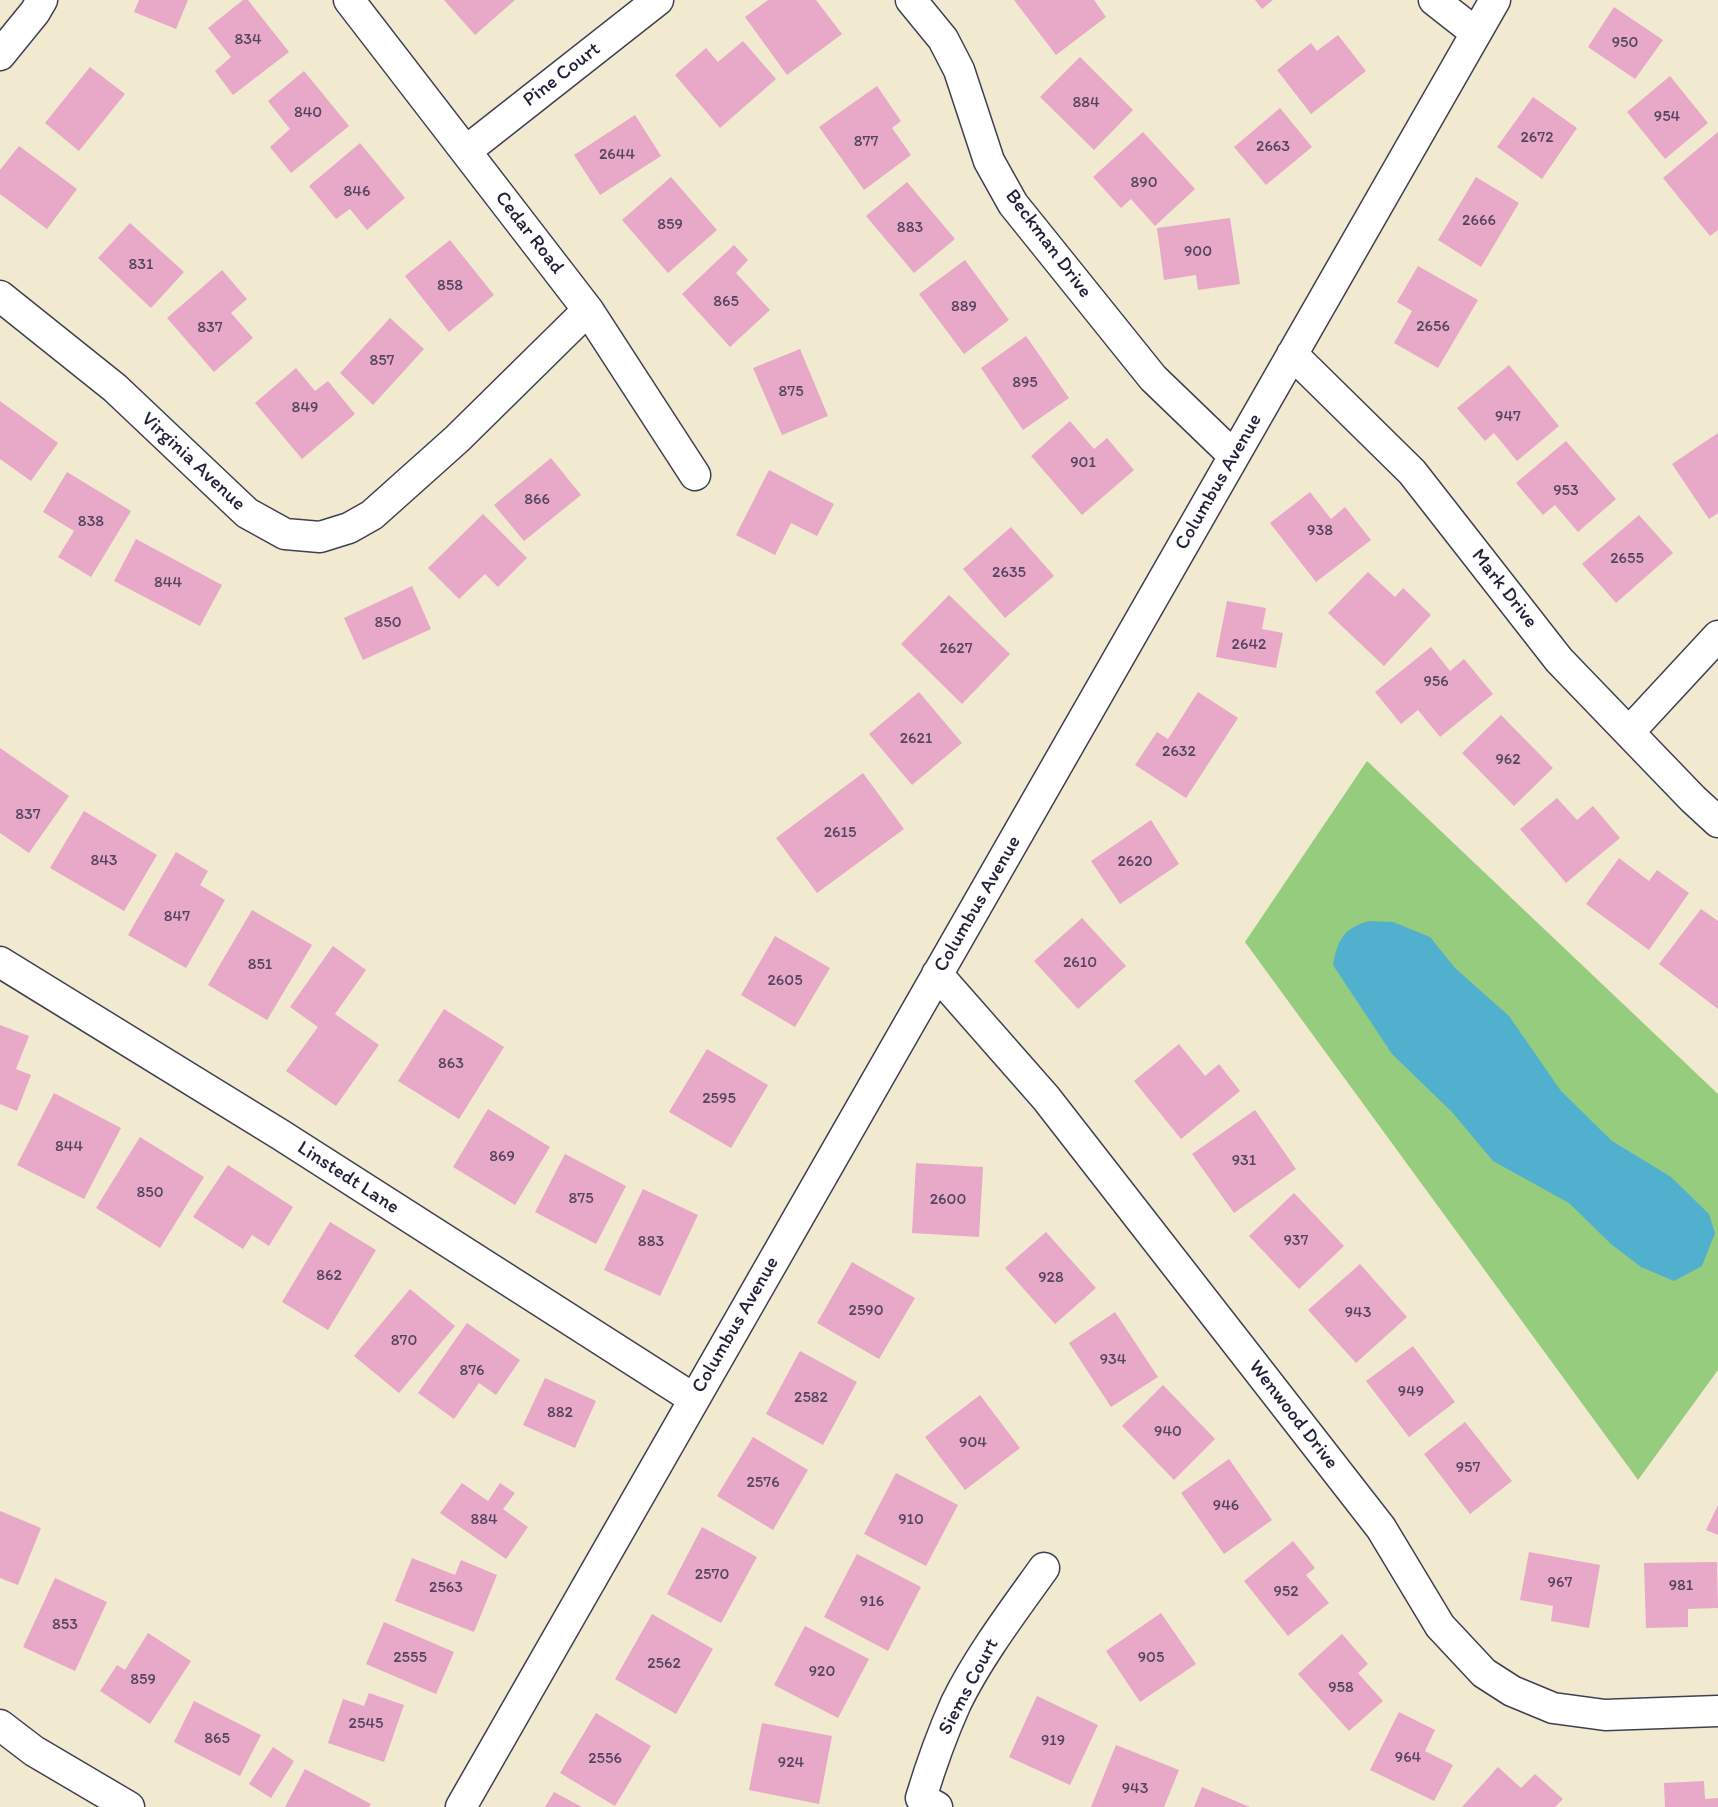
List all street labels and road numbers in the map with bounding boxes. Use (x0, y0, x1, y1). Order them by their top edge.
street label: Pine Court (519, 37, 605, 113)
street label: Beckman Drive (999, 185, 1097, 303)
street label: Cedar Road (489, 187, 569, 279)
street label: Virginia Avenue (136, 408, 250, 516)
street label: Columbus Avenue (1170, 410, 1268, 554)
street label: Mark Drive (1466, 545, 1542, 633)
street label: Columbus Avenue (929, 832, 1027, 976)
street label: Linstedt Lane (292, 1136, 404, 1220)
street label: Columbus Avenue (687, 1253, 785, 1397)
street label: Wenwood Drive (1243, 1356, 1343, 1474)
street label: Siems Court (934, 1635, 1004, 1739)

